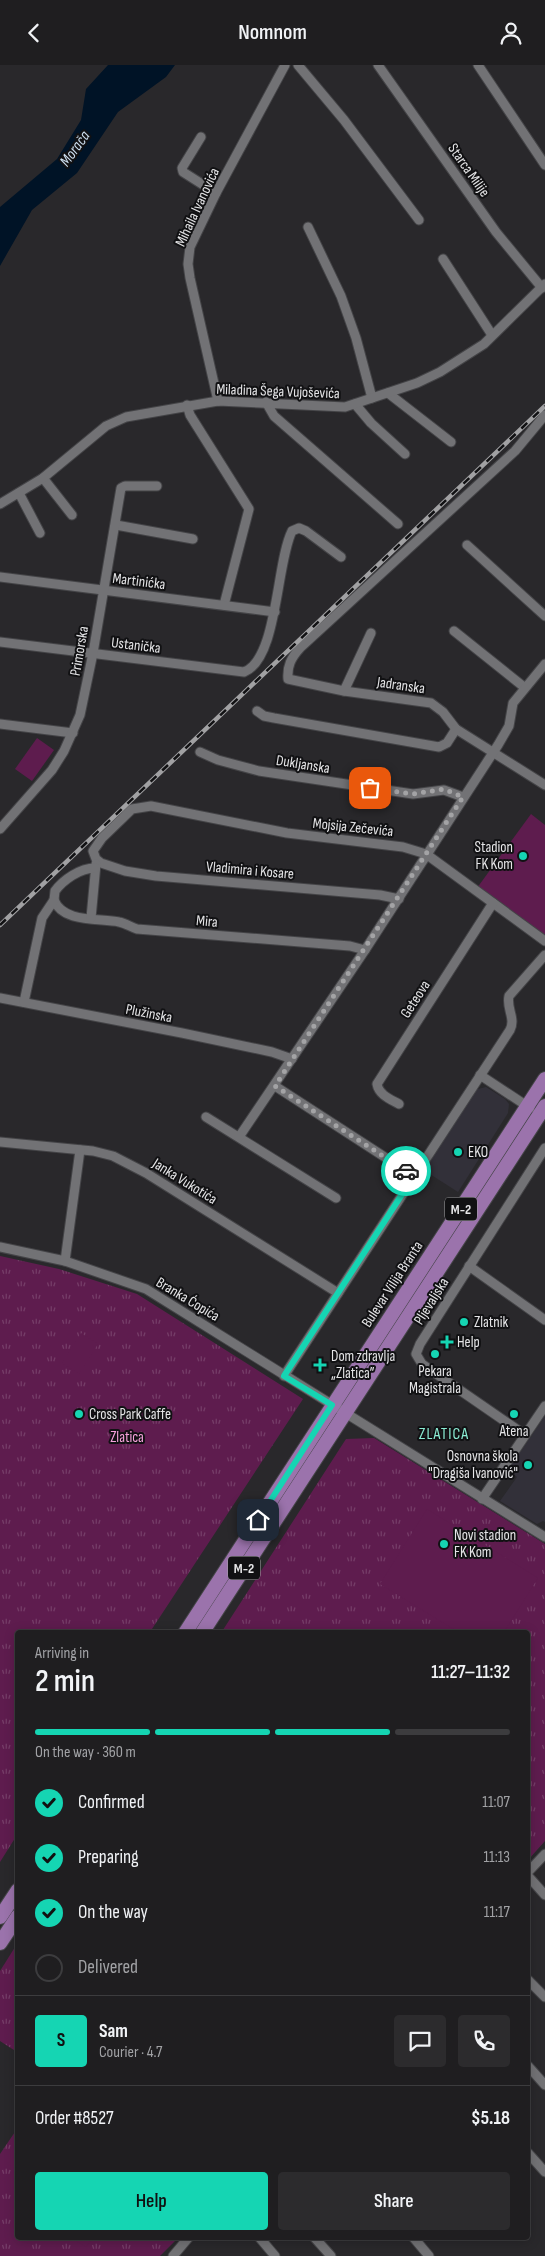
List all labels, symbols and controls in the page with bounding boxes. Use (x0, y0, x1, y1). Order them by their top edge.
icon: back (20, 19, 48, 47)
text: Nomnom (238, 19, 307, 46)
icon: person (497, 19, 525, 47)
water label: Morača (56, 127, 95, 170)
street label: Starca Milije (443, 140, 494, 201)
street label: Mihaila Ivanovića (171, 165, 224, 250)
street label: Miladina Šega Vujoševića (216, 380, 340, 403)
street label: Martinićka (111, 569, 167, 594)
street label: Primorska (66, 624, 93, 677)
street label: Ustanička (110, 633, 162, 658)
street label: Jadranska (375, 673, 426, 698)
street label: Dukljanska (275, 751, 331, 778)
pin (349, 767, 391, 809)
icon: bag (356, 774, 384, 802)
street label: Mojsija Zečevića (312, 814, 394, 841)
place label: Stadion FK Kom (475, 838, 513, 874)
marker: Stadion FK Kom (517, 850, 529, 862)
street label: Vladimira i Kosare (205, 857, 295, 884)
street label: Mira (195, 911, 219, 932)
street label: Geteova (396, 977, 435, 1022)
street label: Plužinska (124, 1000, 174, 1027)
place label: EKO (468, 1143, 488, 1162)
courier (381, 1146, 431, 1196)
marker: EKO (452, 1146, 464, 1158)
street label: Janka Vukotića (148, 1154, 221, 1209)
icon: car (392, 1157, 420, 1185)
road number: M-2 (445, 1197, 477, 1221)
street label: Bulevar Vilija Branta (357, 1237, 428, 1331)
street label: Branka Ćopića (153, 1273, 223, 1326)
street label: Pljevaljska (410, 1274, 453, 1328)
place label: Zlatnik (474, 1313, 509, 1332)
marker: Zlatnik (458, 1316, 470, 1328)
place label: Help (457, 1333, 480, 1352)
marker: Help (441, 1336, 453, 1348)
place label: Dom zdravlja „Zlatica” (331, 1347, 395, 1383)
marker: Pekara Magistrala (429, 1348, 441, 1360)
marker: Dom zdravlja „Zlatica” (313, 1358, 327, 1372)
place label: Pekara Magistrala (409, 1362, 461, 1398)
place label: Cross Park Caffe (89, 1405, 171, 1424)
marker: Cross Park Caffe (73, 1408, 85, 1420)
marker: Atena (508, 1408, 520, 1420)
place label: Atena (498, 1422, 529, 1441)
district label: ZLATICA (419, 1425, 469, 1444)
park label: Zlatica (110, 1428, 144, 1447)
place label: Osnovna škola "Dragiša Ivanović" (428, 1447, 518, 1483)
marker: Osnovna škola "Dragiša Ivanović" (522, 1459, 534, 1471)
pin (237, 1499, 279, 1541)
icon: home (244, 1506, 272, 1534)
place label: Novi stadion FK Kom (454, 1526, 516, 1562)
marker: Novi stadion FK Kom (438, 1538, 450, 1550)
road number: M-2 (228, 1557, 260, 1580)
text: Arriving in (35, 1644, 89, 1663)
text: 11:27–11:32 (431, 1661, 510, 1684)
text: 2 min (35, 1662, 95, 1701)
text: On the way · 360 m (35, 1743, 136, 1762)
icon: check (35, 1789, 63, 1817)
text: Confirmed (78, 1791, 145, 1814)
text: 11:07 (482, 1793, 510, 1812)
icon: check (35, 1844, 63, 1872)
text: Preparing (78, 1846, 139, 1869)
text: 11:13 (483, 1848, 510, 1867)
icon: check (35, 1899, 63, 1927)
text: On the way (78, 1901, 148, 1924)
text: 11:17 (484, 1903, 510, 1922)
text: Delivered (78, 1956, 138, 1979)
button: chat (394, 2015, 446, 2067)
button: phone (458, 2015, 510, 2067)
text: Sam (99, 2020, 128, 2043)
text: S (57, 2029, 65, 2052)
text: Courier · 4.7 (99, 2043, 162, 2062)
text: Order #8527 (35, 2107, 114, 2130)
text: $5.18 (471, 2107, 510, 2130)
button: Help (35, 2172, 268, 2230)
button: Share (278, 2172, 510, 2230)

